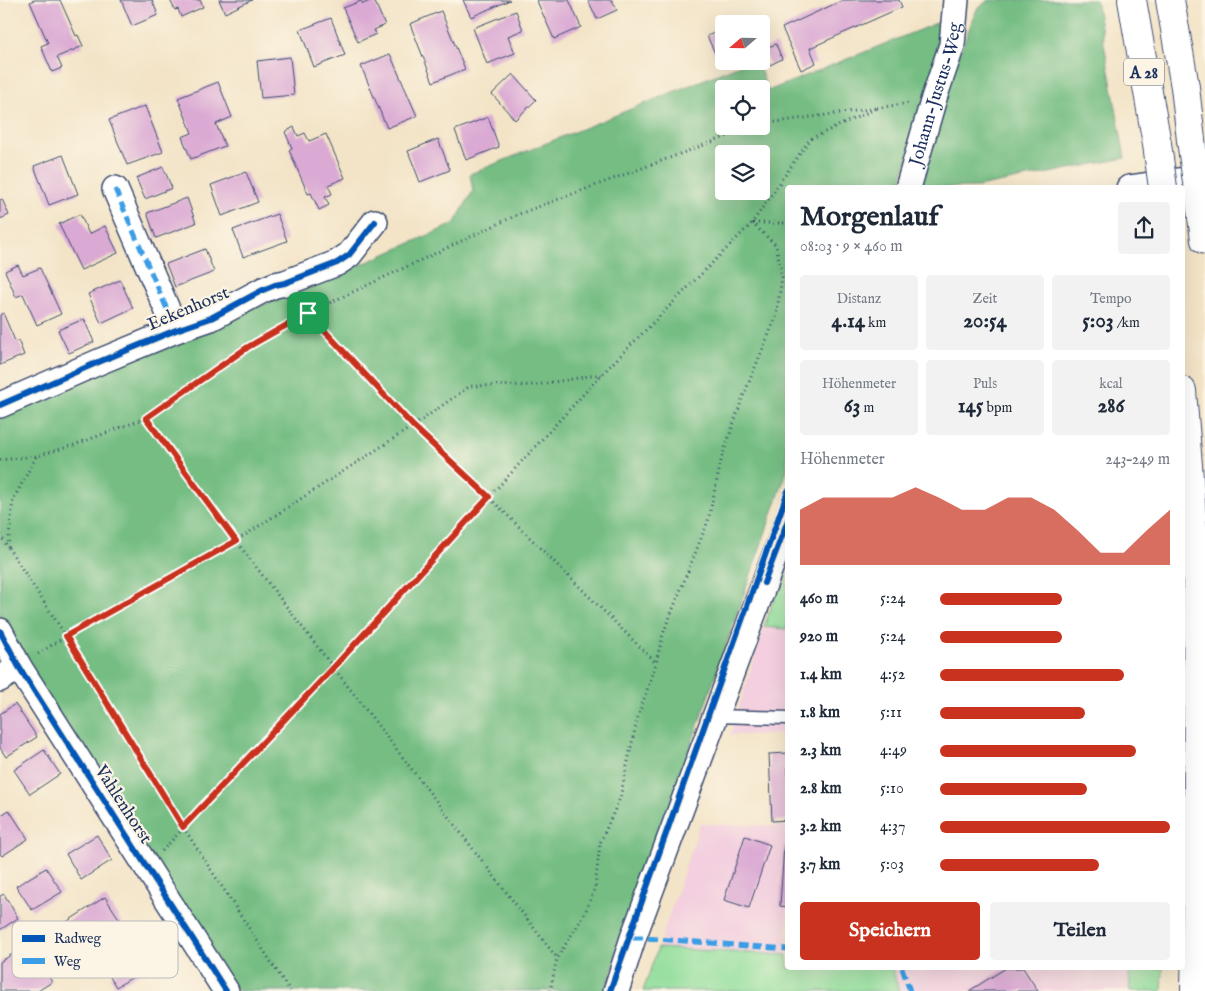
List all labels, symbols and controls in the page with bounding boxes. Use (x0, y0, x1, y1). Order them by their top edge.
north arrow (715, 15, 770, 70)
map controls (715, 15, 770, 200)
street label: Johann-Justus-Weg (904, 21, 967, 171)
road number: A 28 (1124, 58, 1164, 86)
button: locate (715, 80, 770, 135)
button: layers (715, 145, 770, 200)
text: Morgenlauf (800, 200, 939, 235)
button: share (1118, 202, 1170, 254)
text: 08:03 · 9 × 460 m (800, 237, 903, 257)
street label: Eekenhorst (144, 282, 233, 337)
text: Distanz (837, 290, 881, 308)
text: Zeit (973, 290, 997, 308)
text: Tempo (1090, 290, 1132, 308)
pin (287, 292, 329, 334)
icon: arrive (294, 299, 322, 327)
text: 4.14 (832, 308, 865, 335)
text: 20:54 (963, 308, 1007, 335)
text: 5:03 (1082, 308, 1114, 335)
text: km (865, 314, 886, 332)
text: /km (1114, 314, 1140, 332)
text: Höhenmeter (822, 375, 896, 393)
text: Puls (973, 375, 997, 393)
text: kcal (1099, 375, 1123, 393)
text: 63 (844, 393, 860, 420)
text: 145 (958, 393, 983, 420)
text: 286 (1098, 393, 1124, 420)
text: m (860, 399, 874, 417)
text: bpm (983, 399, 1012, 417)
text: Höhenmeter (800, 450, 885, 470)
text: 243–249 m (1105, 450, 1170, 470)
text: 460 m (800, 589, 838, 609)
text: 5:24 (880, 589, 905, 609)
text: 920 m (800, 627, 838, 647)
text: 5:24 (880, 627, 905, 647)
text: 1.4 km (800, 665, 842, 685)
text: 4:52 (880, 665, 905, 685)
text: 1.8 km (800, 703, 840, 723)
text: 5:11 (880, 703, 902, 723)
text: 2.3 km (800, 741, 841, 761)
text: 4:49 (880, 741, 907, 761)
street label: Vahlenhorst (88, 760, 157, 848)
text: 2.8 km (800, 779, 842, 799)
text: 5:10 (880, 779, 904, 799)
text: 3.2 km (800, 817, 841, 837)
text: 4:37 (880, 817, 906, 837)
text: 3.7 km (800, 855, 840, 875)
text: 5:03 (880, 855, 904, 875)
button: Speichern (800, 902, 980, 960)
button: Teilen (990, 902, 1170, 960)
legend (12, 921, 178, 978)
text: Radweg (54, 930, 102, 948)
text: Weg (54, 953, 81, 971)

